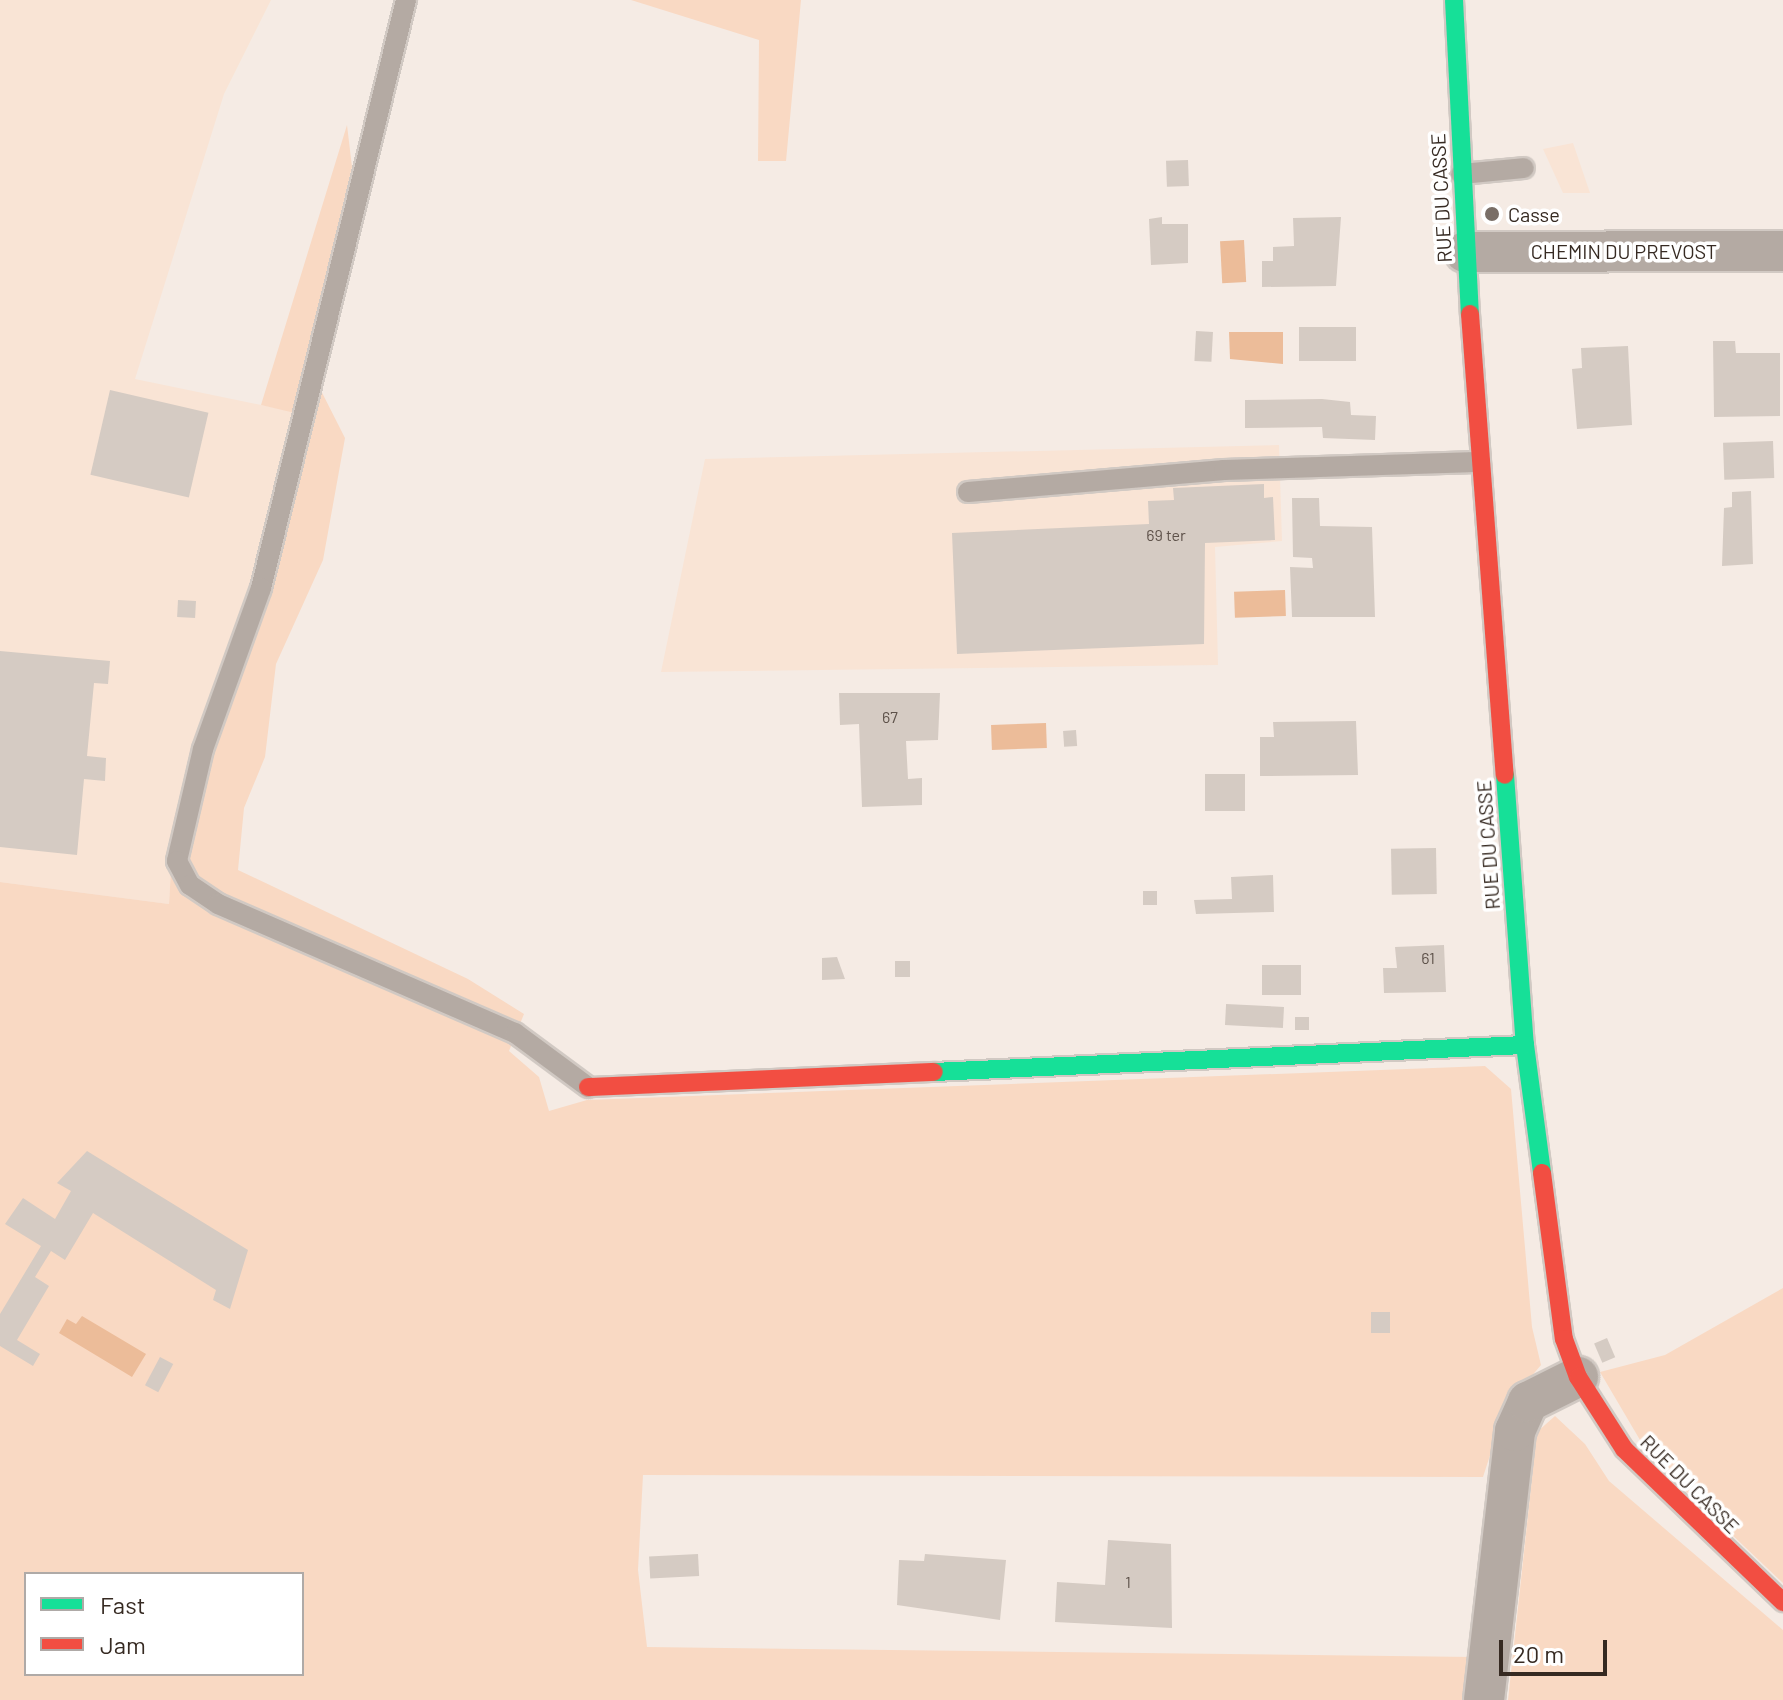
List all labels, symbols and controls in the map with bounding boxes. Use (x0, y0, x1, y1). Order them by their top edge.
street label: RUE DU CASSE (1426, 133, 1456, 263)
place label: Casse (1508, 202, 1560, 226)
marker: Casse (1483, 205, 1501, 223)
street label: CHEMIN DU PREVOST (1531, 239, 1717, 263)
house number: 69 ter (1146, 525, 1186, 545)
house number: 67 (882, 707, 898, 727)
street label: RUE DU CASSE (1472, 780, 1504, 910)
house number: 61 (1421, 948, 1435, 968)
street label: RUE DU CASSE (1636, 1430, 1744, 1538)
legend (24, 1572, 304, 1676)
house number: 1 (1125, 1572, 1131, 1592)
text: Fast (100, 1590, 145, 1619)
scale bar (1503, 1624, 1611, 1674)
text: Jam (100, 1630, 146, 1659)
text: 20 m (1513, 1639, 1564, 1668)

